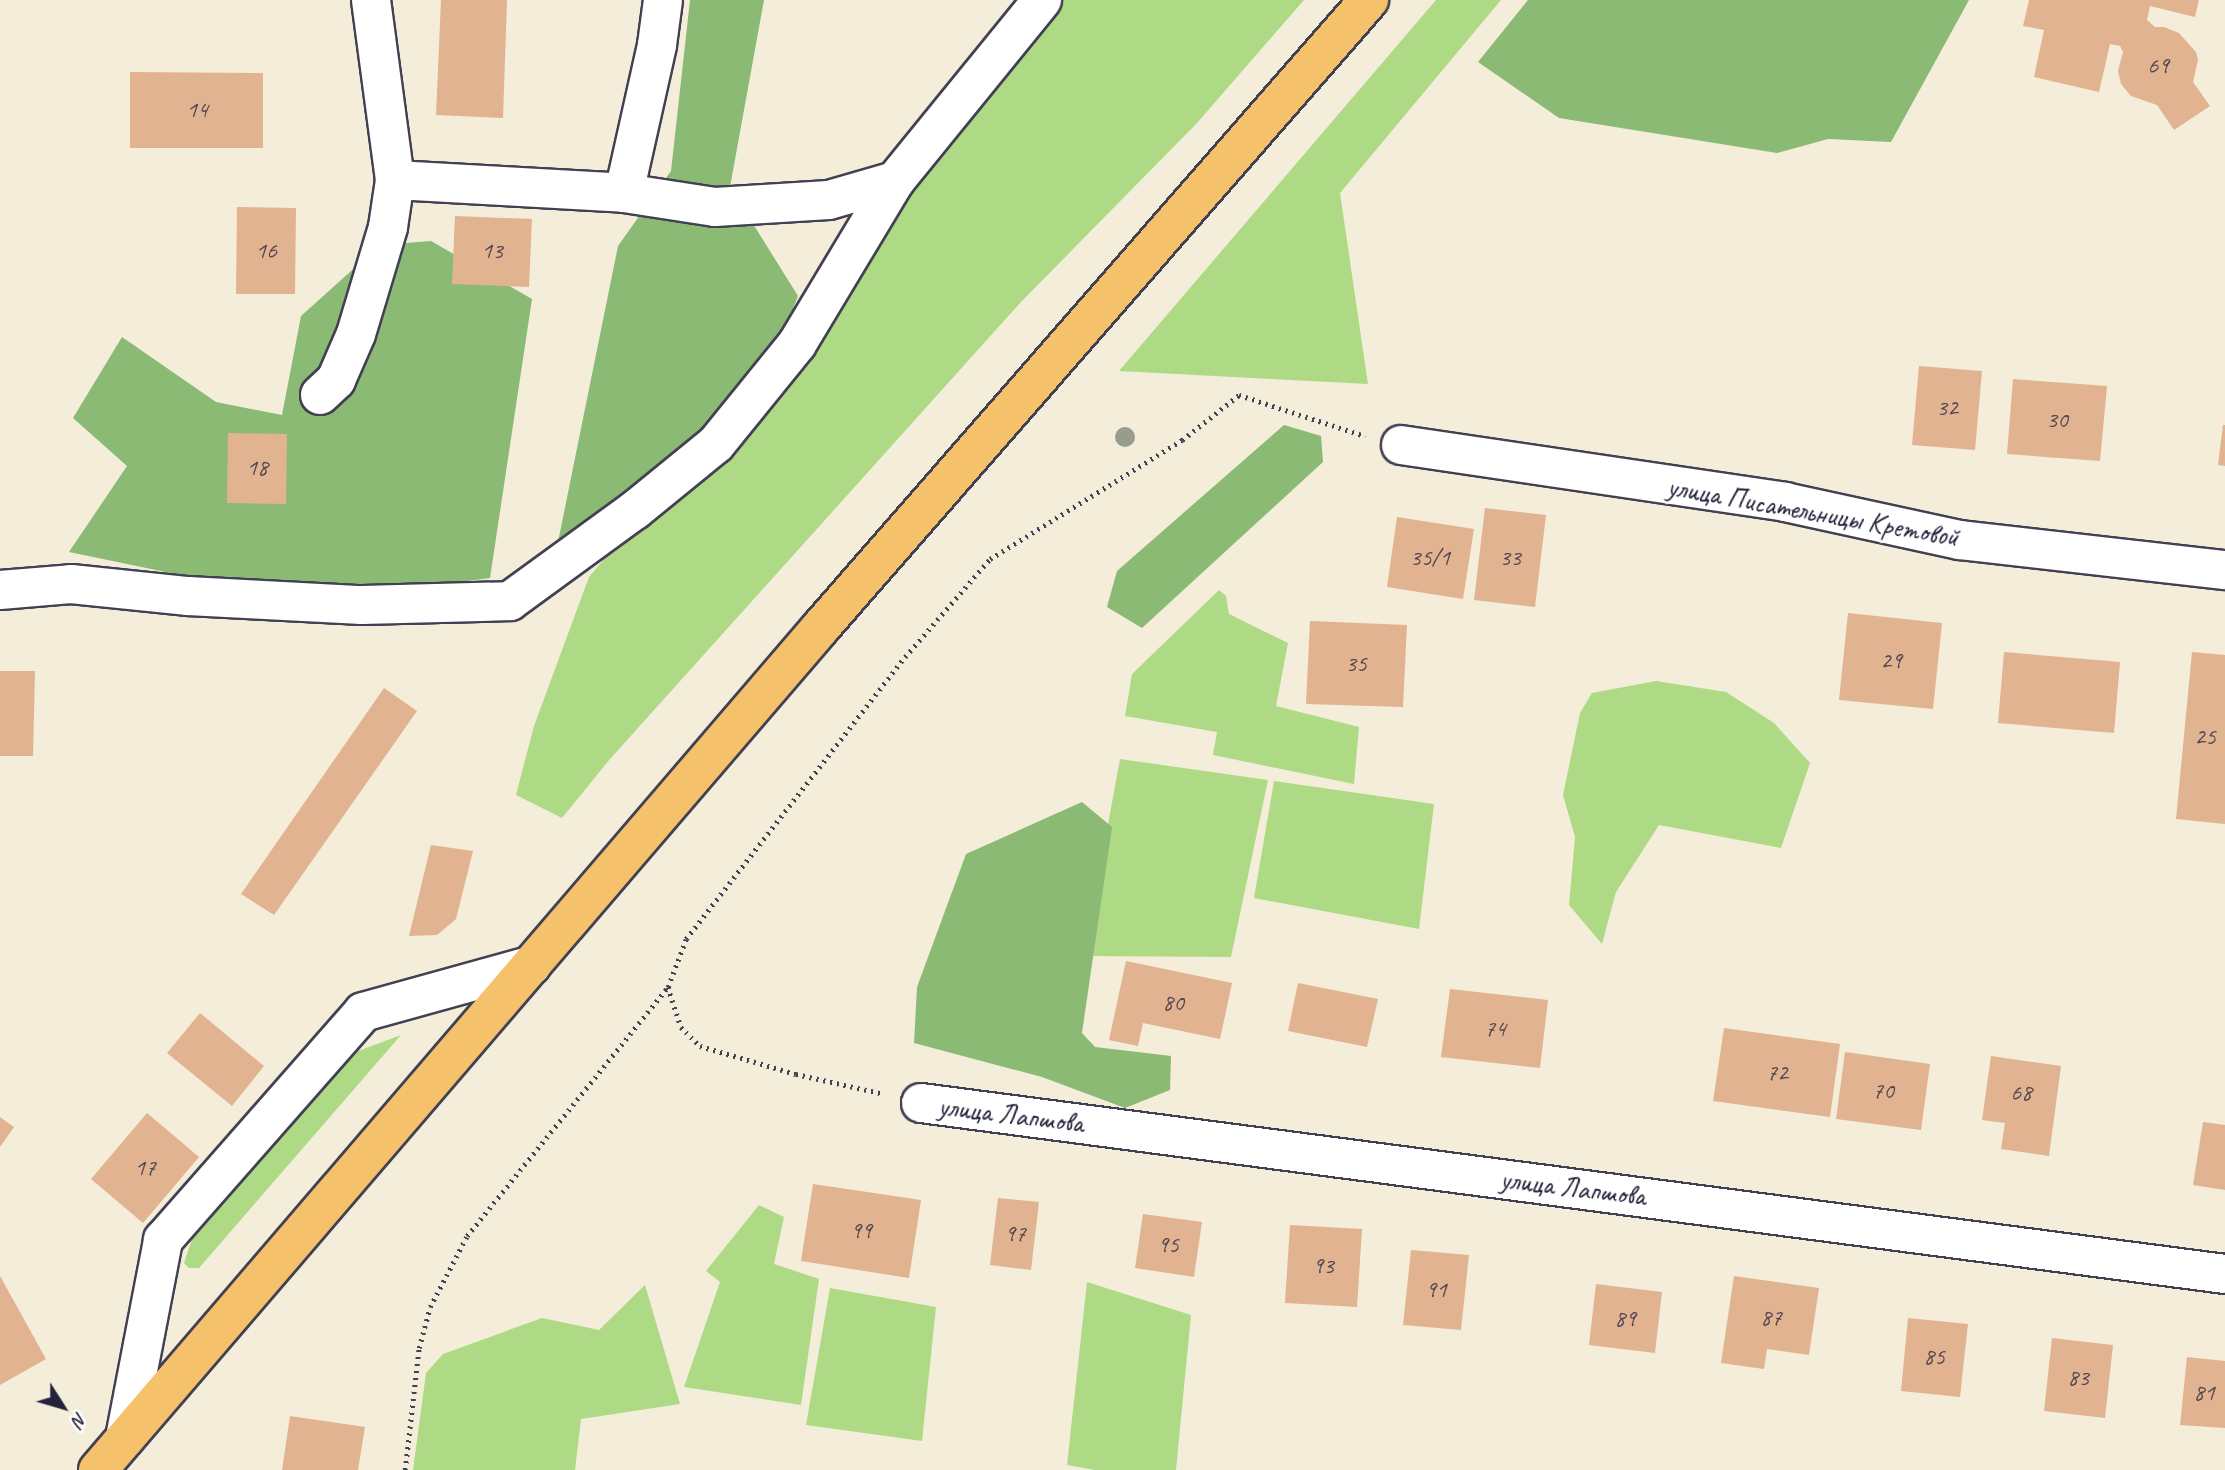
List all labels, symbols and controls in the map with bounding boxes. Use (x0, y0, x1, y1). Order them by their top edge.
house number: 69 (2147, 52, 2169, 80)
house number: 14 (186, 96, 208, 124)
house number: 16 (255, 237, 277, 265)
house number: 13 (481, 237, 503, 265)
house number: 32 (1936, 394, 1958, 422)
house number: 30 (2046, 406, 2068, 434)
house number: 18 (246, 454, 268, 482)
street label: улица Писательницы Кретовой (1663, 470, 1963, 554)
house number: 35/1 (1410, 544, 1450, 572)
house number: 33 (1499, 544, 1521, 572)
house number: 29 (1880, 647, 1902, 675)
house number: 35 (1345, 650, 1367, 678)
house number: 25 (2194, 723, 2216, 751)
house number: 80 (1162, 989, 1184, 1017)
house number: 74 (1484, 1015, 1506, 1043)
house number: 72 (1766, 1059, 1788, 1087)
house number: 70 (1872, 1077, 1894, 1105)
house number: 68 (2010, 1079, 2032, 1107)
street label: улица Лапшова (937, 1089, 1085, 1141)
house number: 17 (134, 1154, 156, 1182)
street label: улица Лапшова (1499, 1162, 1647, 1214)
house number: 99 (850, 1217, 872, 1245)
house number: 97 (1004, 1220, 1026, 1248)
house number: 95 (1157, 1231, 1179, 1259)
house number: 93 (1312, 1252, 1334, 1280)
house number: 91 (1425, 1276, 1447, 1304)
house number: 87 (1760, 1304, 1782, 1332)
house number: 89 (1614, 1305, 1636, 1333)
house number: 85 (1923, 1343, 1945, 1371)
house number: 83 (2067, 1364, 2089, 1392)
north arrow (28, 1372, 98, 1442)
house number: 81 (2193, 1379, 2215, 1407)
text: N (67, 1408, 93, 1432)

